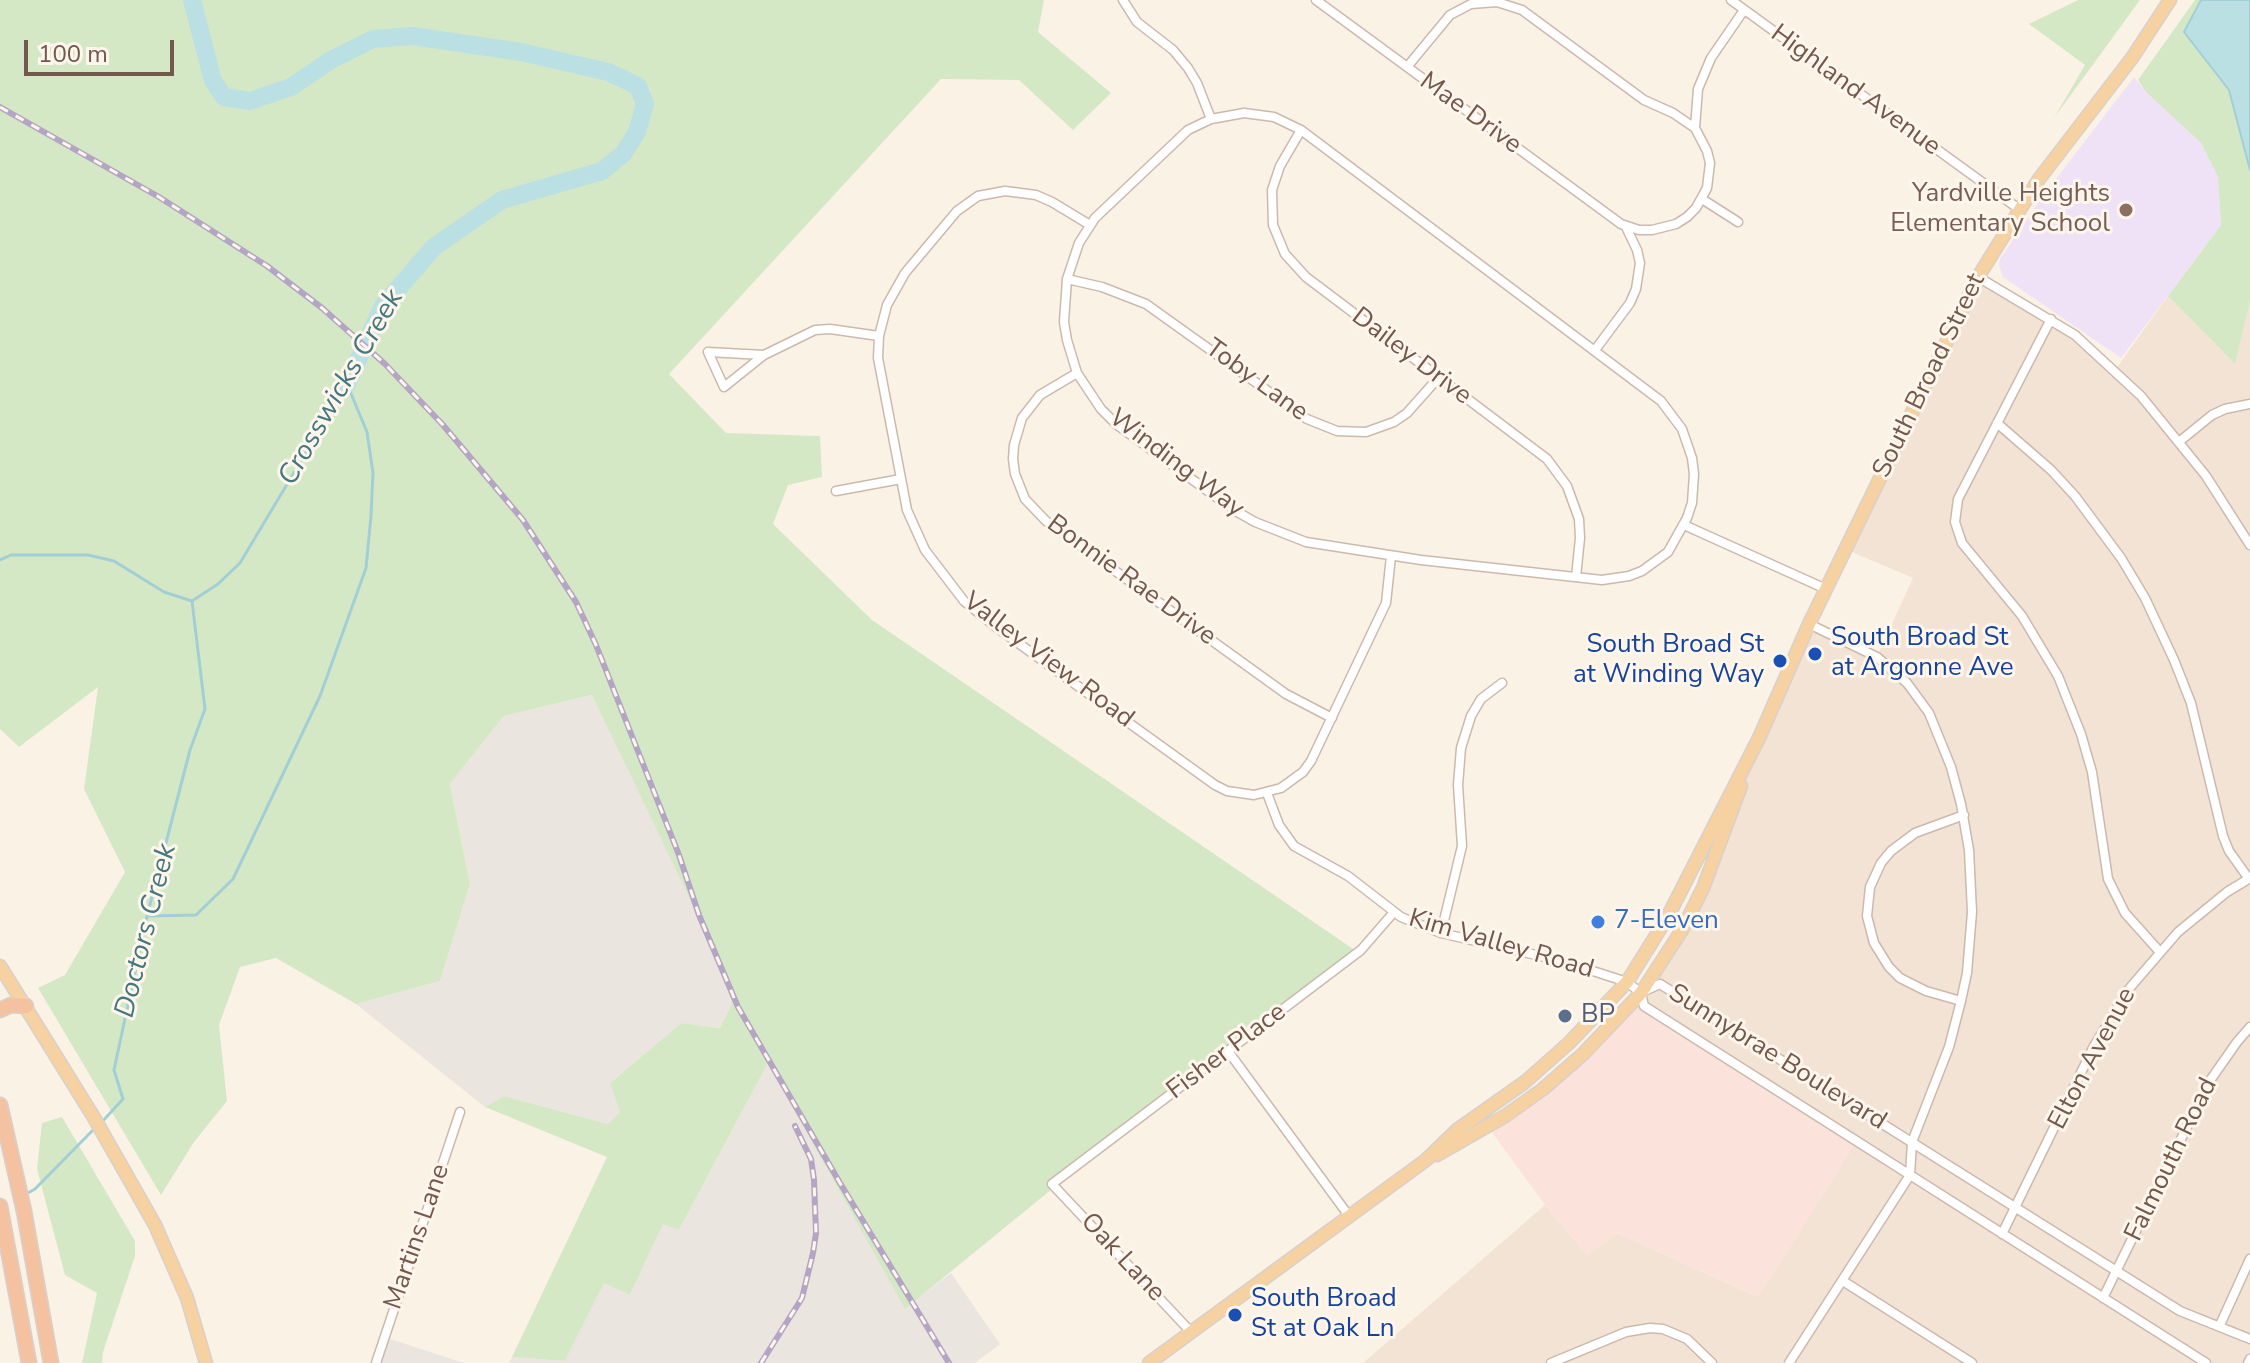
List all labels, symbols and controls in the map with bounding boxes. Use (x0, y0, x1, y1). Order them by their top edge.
street label: Highland Avenue (1764, 19, 1946, 163)
scale bar (28, 24, 178, 74)
text: 100 m (38, 38, 108, 70)
street label: Mae Drive (1413, 67, 1527, 161)
place label: Yardville Heights Elementary School (1890, 179, 2110, 240)
marker: Yardville Heights Elementary School (2117, 201, 2135, 219)
street label: South Broad Street (1867, 269, 1993, 483)
water label: Crosswicks Creek (272, 284, 412, 492)
street label: Dailey Drive (1345, 302, 1477, 412)
street label: Toby Lane (1198, 333, 1314, 429)
street label: Winding Way (1102, 403, 1250, 525)
street label: Bonnie Rae Drive (1040, 509, 1222, 653)
street label: Valley View Road (956, 587, 1140, 735)
place label: South Broad St at Argonne Ave (1831, 623, 2014, 684)
place label: South Broad St at Winding Way (1573, 630, 1764, 692)
marker: South Broad St at Argonne Ave (1806, 645, 1824, 663)
marker: South Broad St at Winding Way (1771, 652, 1789, 670)
water label: Doctors Creek (109, 841, 185, 1021)
street label: Kim Valley Road (1405, 904, 1597, 986)
place label: 7-Eleven (1614, 906, 1719, 938)
marker: 7-Eleven (1589, 913, 1607, 931)
street label: Sunnybrae Boulevard (1662, 978, 1892, 1138)
street label: Elton Avenue (2043, 983, 2143, 1135)
street label: Fisher Place (1161, 997, 1293, 1107)
place label: BP (1581, 1000, 1615, 1032)
marker: BP (1556, 1007, 1574, 1025)
street label: Falmouth Road (2119, 1073, 2225, 1247)
street label: Martins Lane (379, 1160, 457, 1314)
street label: Oak Lane (1073, 1207, 1171, 1309)
place label: South Broad St at Oak Ln (1251, 1284, 1397, 1346)
marker: South Broad St at Oak Ln (1226, 1306, 1244, 1324)

